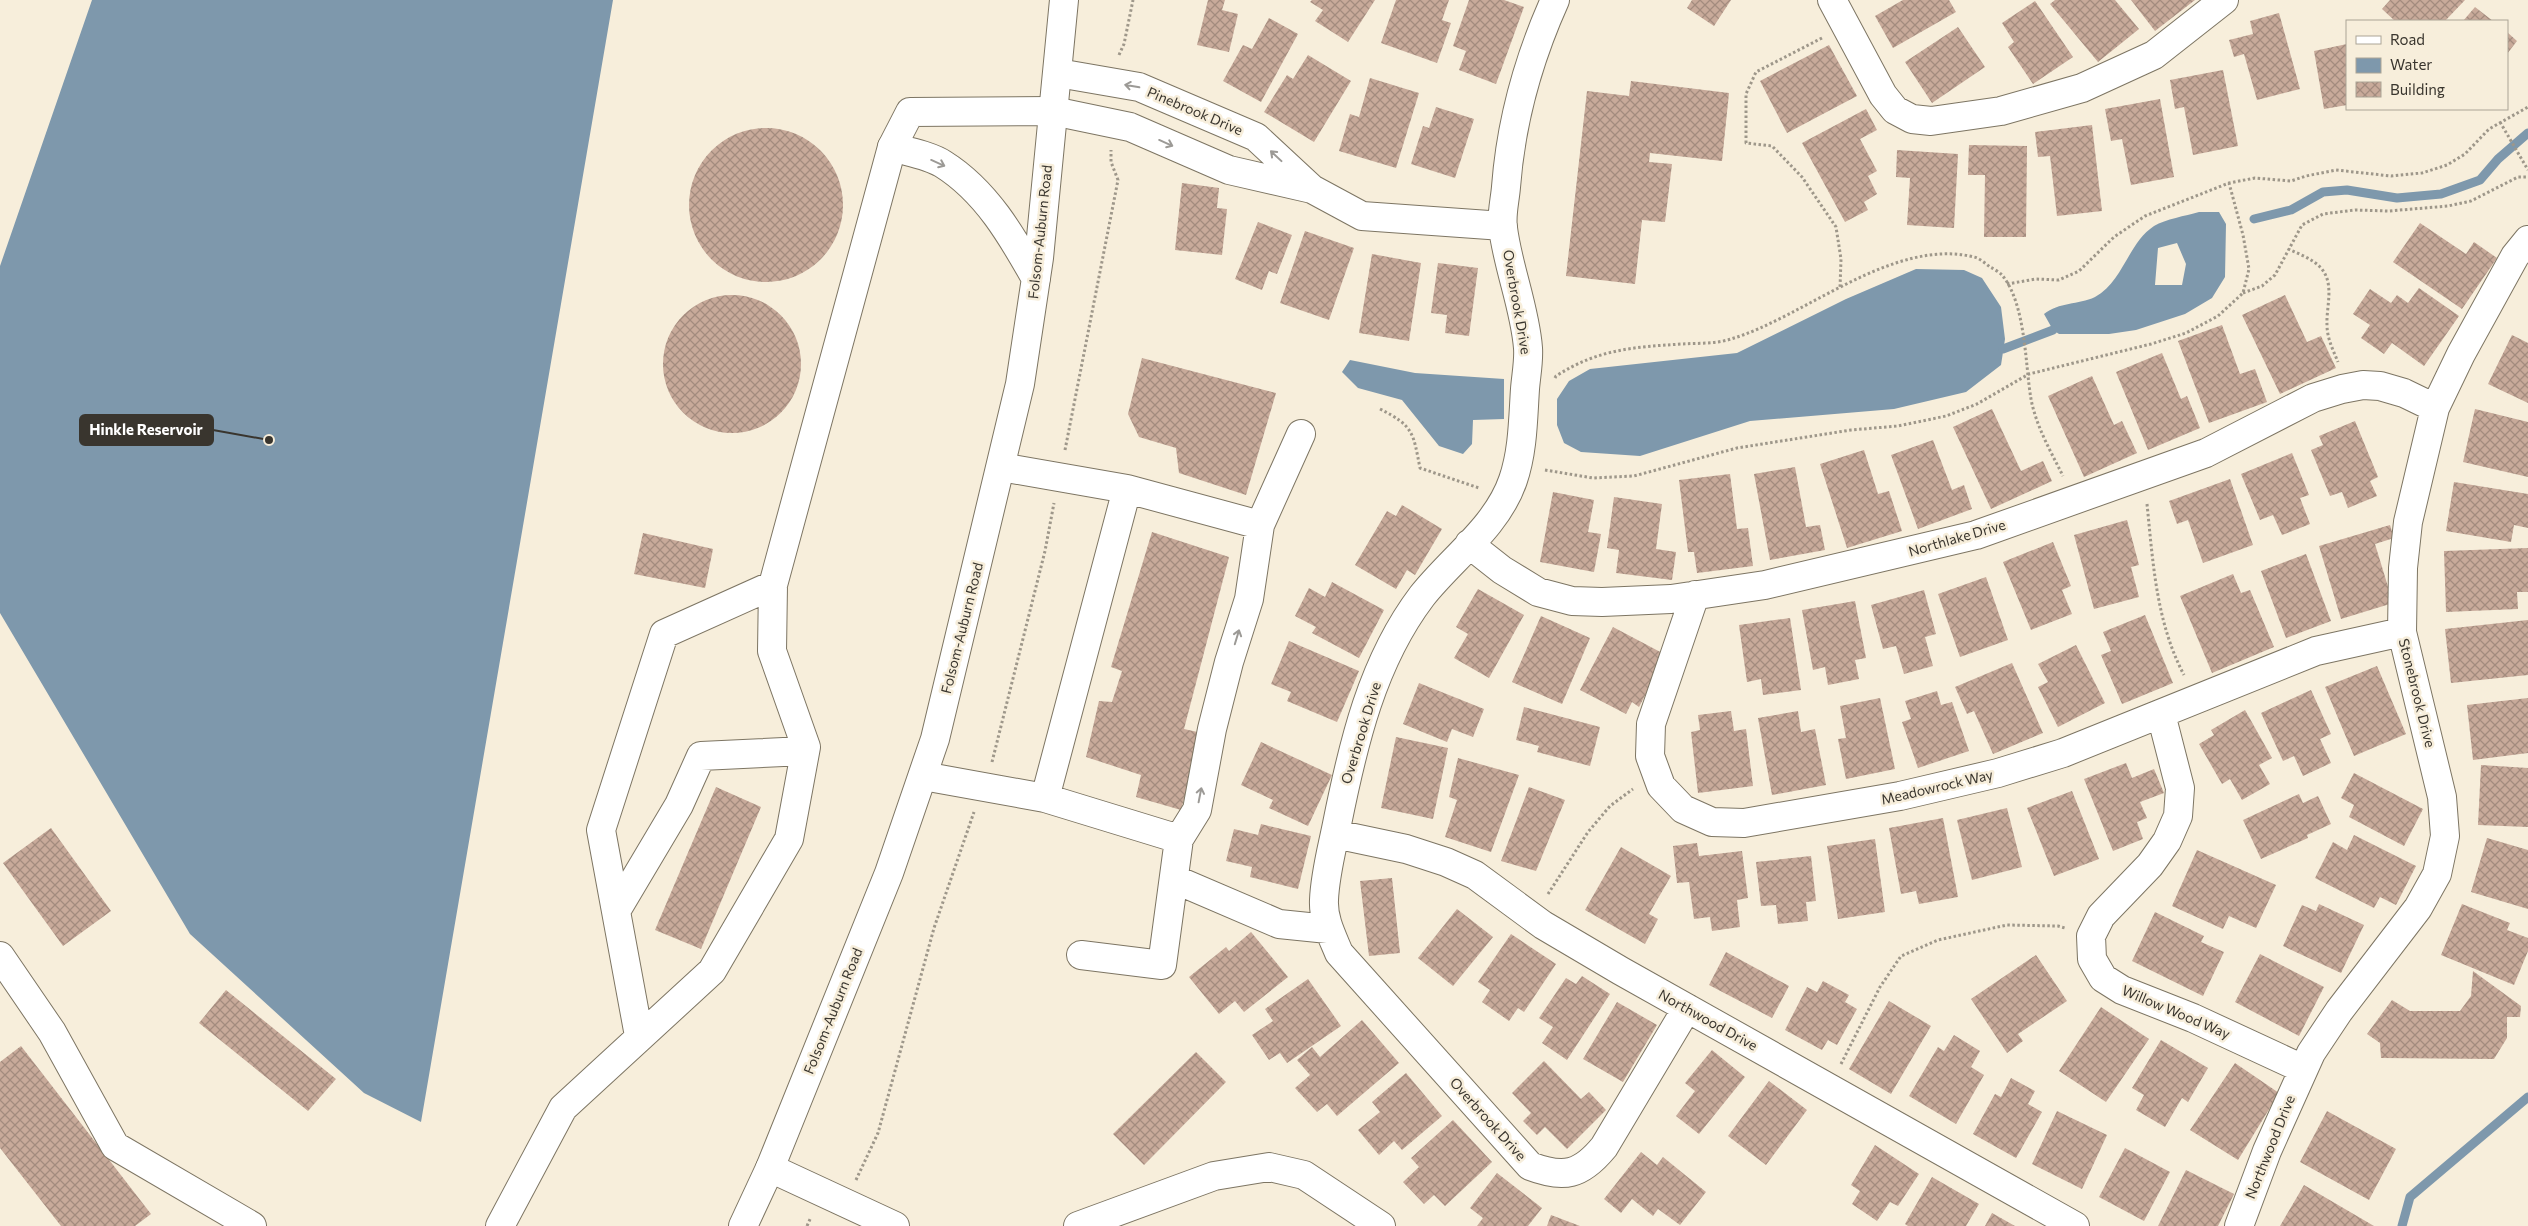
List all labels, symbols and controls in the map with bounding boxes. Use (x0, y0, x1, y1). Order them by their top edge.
legend (2346, 20, 2508, 110)
text: Road (2390, 30, 2425, 48)
text: Water (2390, 55, 2432, 73)
one-way arrow (1124, 80, 1140, 90)
text: Building (2390, 80, 2445, 98)
street label: Pinebrook Drive (1145, 83, 1246, 138)
one-way arrow (1158, 138, 1173, 148)
one-way arrow (1270, 150, 1283, 162)
one-way arrow (930, 158, 945, 168)
street label: Folsom-Auburn Road (1024, 164, 1055, 300)
street label: Overbrook Drive (1500, 248, 1535, 355)
callout: Hinkle Reservoir (80, 415, 213, 445)
text: Hinkle Reservoir (89, 420, 203, 438)
street label: Northlake Drive (1906, 516, 2007, 560)
street label: Folsom-Auburn Road (937, 560, 986, 695)
one-way arrow (1233, 630, 1242, 646)
street label: Stonebrook Drive (2396, 637, 2439, 749)
street label: Overbrook Drive (1337, 680, 1384, 786)
street label: Meadowrock Way (1879, 765, 1995, 808)
one-way arrow (1195, 788, 1205, 804)
street label: Folsom-Auburn Road (799, 945, 866, 1076)
street label: Willow Wood Way (2120, 981, 2233, 1042)
street label: Northwood Drive (1656, 985, 1761, 1054)
street label: Overbrook Drive (1447, 1074, 1530, 1164)
street label: Northwood Drive (2241, 1092, 2298, 1201)

